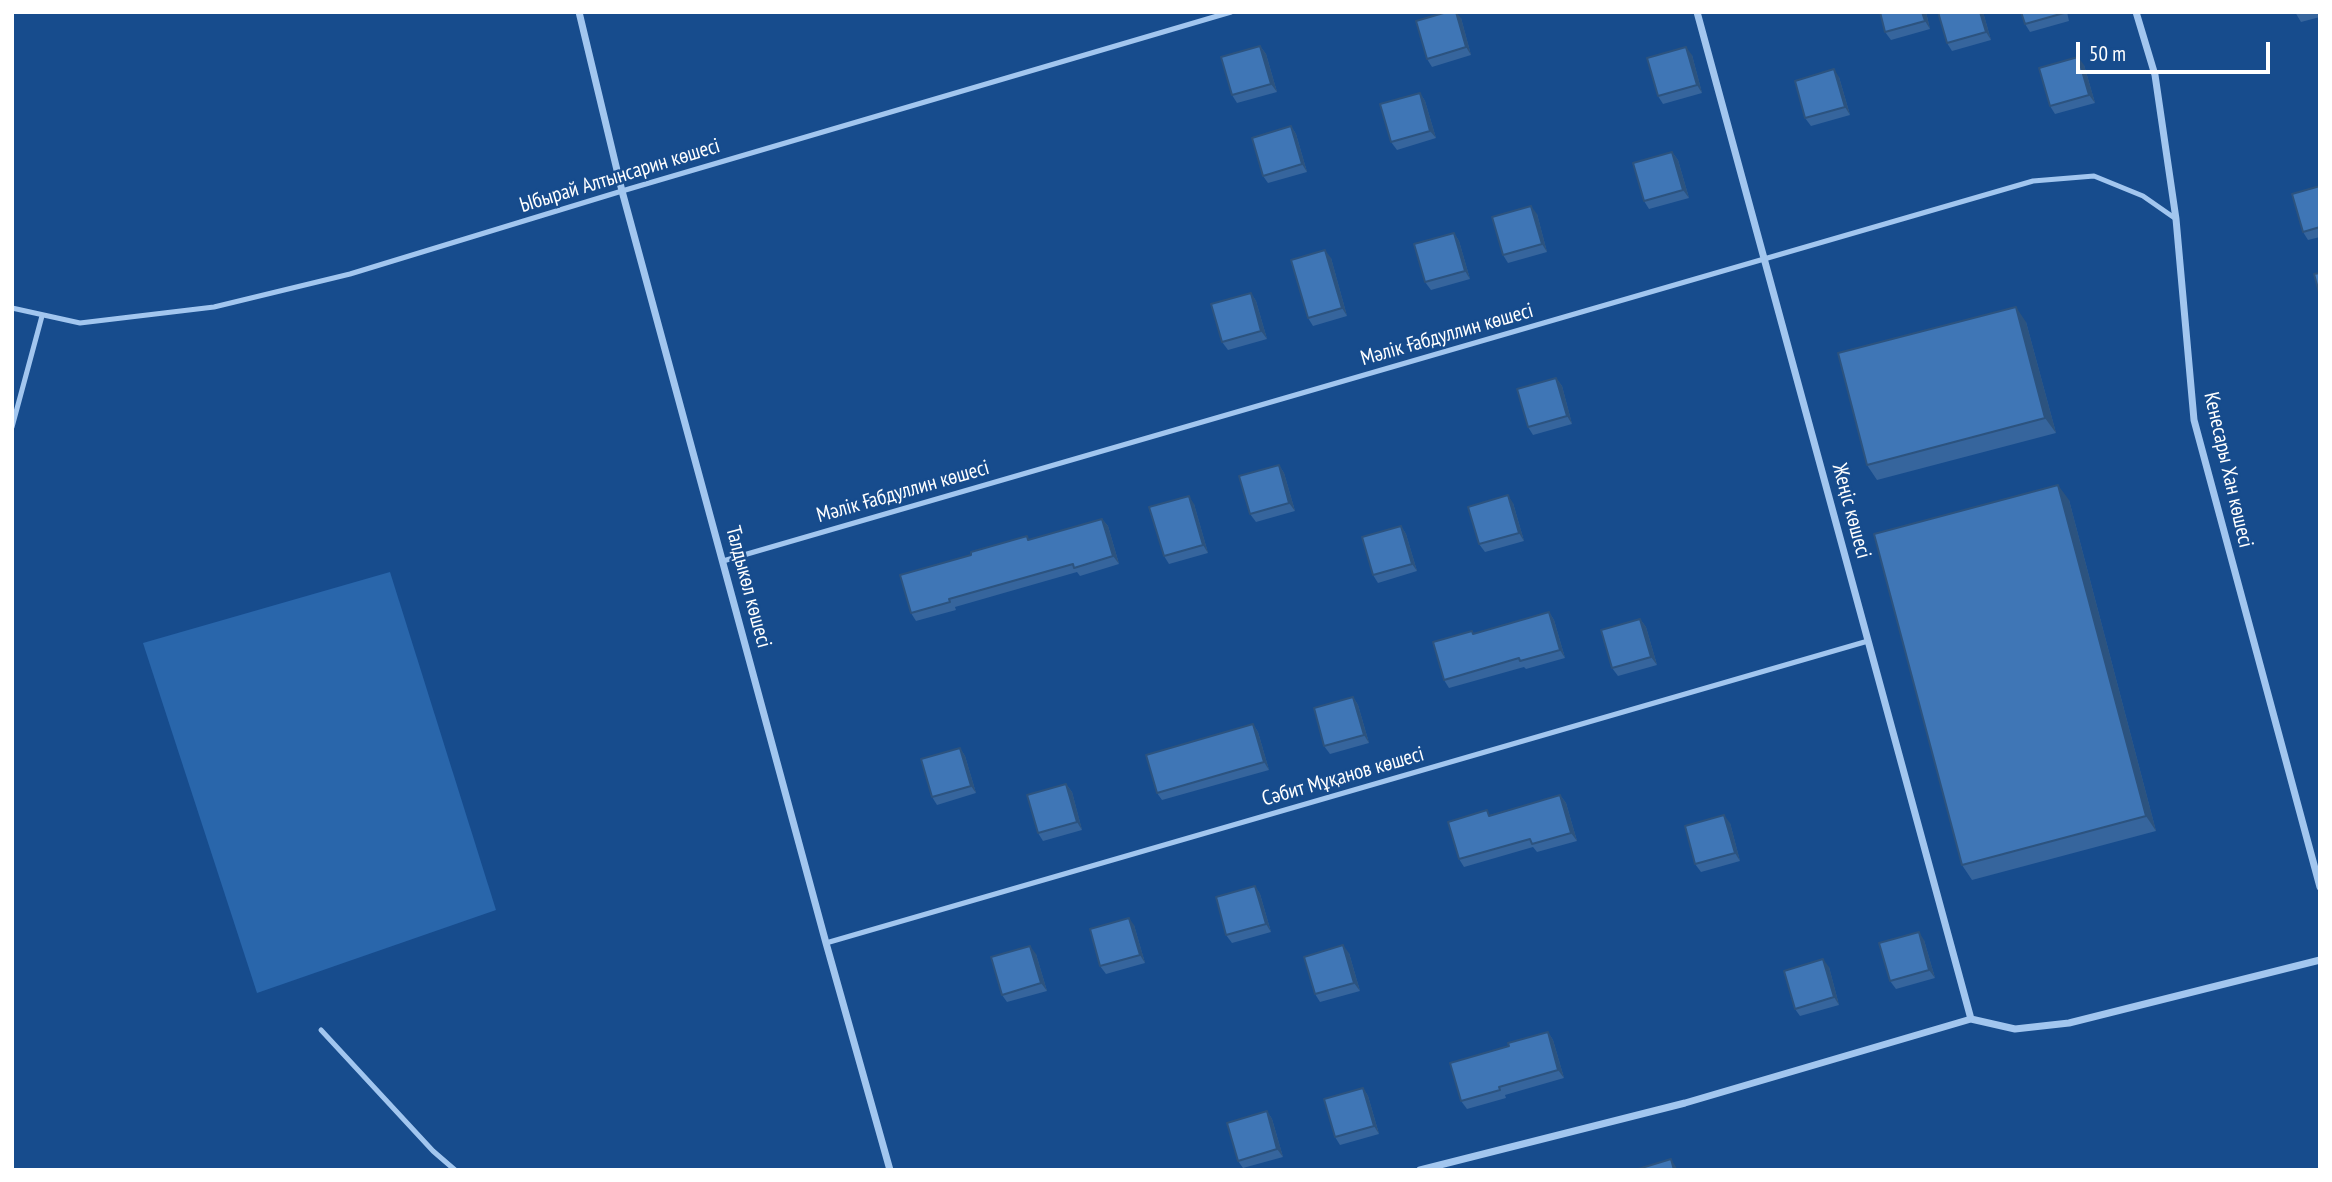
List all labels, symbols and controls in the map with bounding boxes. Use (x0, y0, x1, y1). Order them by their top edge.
scale bar (2080, 28, 2274, 72)
text: 50 m (2089, 40, 2126, 67)
street label: Ыбырай Алтынсарин көшесі (517, 134, 723, 218)
street label: Мәлік Ғабдуллин көшесі (1358, 298, 1536, 372)
street label: Кенесары Хан көшесі (2198, 390, 2258, 550)
street label: Мәлік Ғабдуллин көшесі (814, 455, 992, 529)
street label: Жеңіс көшесі (1826, 461, 1876, 561)
street label: Талдыкөл көшесі (720, 523, 776, 651)
street label: Сәбит Мұқанов көшесі (1259, 742, 1427, 812)

